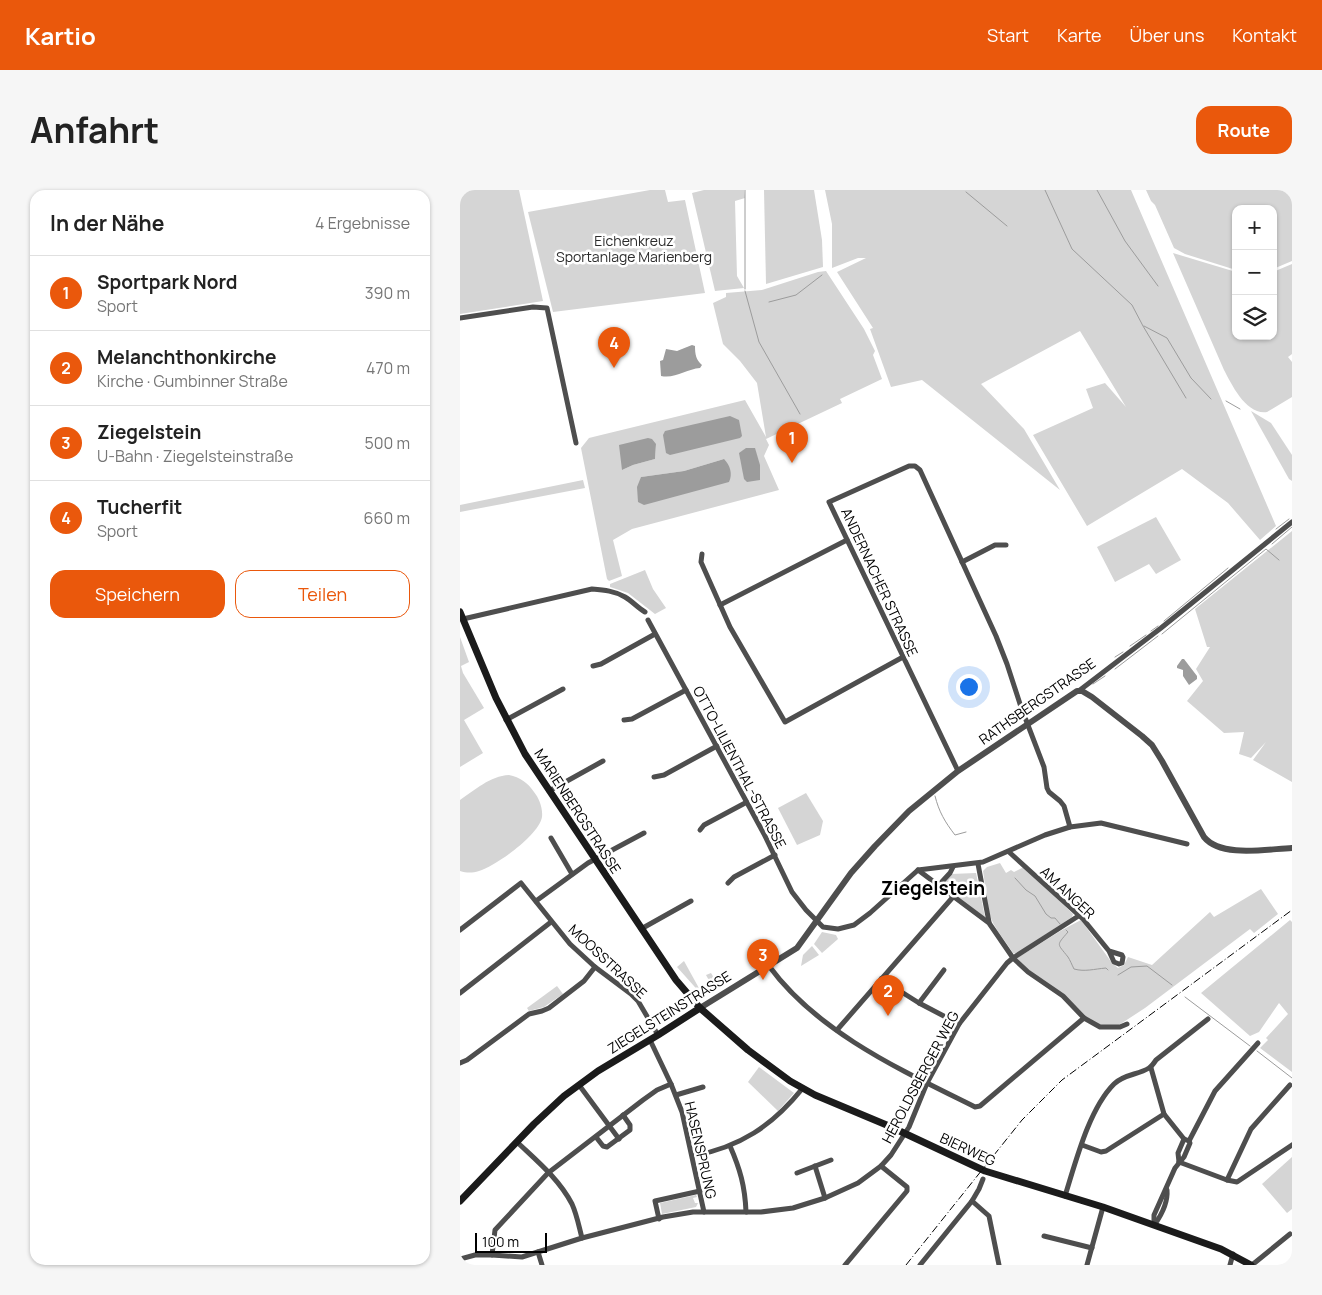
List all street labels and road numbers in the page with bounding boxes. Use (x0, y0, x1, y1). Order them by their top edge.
street label: ANDERNACHER STRASSE (837, 505, 923, 659)
street label: RATHSBERGSTRASSE (975, 653, 1099, 749)
street label: OTTO-LILIENTHAL-STRASSE (689, 682, 791, 852)
street label: MARIENBERGSTRASSE (530, 745, 626, 877)
street label: AM ANGER (1036, 862, 1100, 922)
street label: MOOSSTRASSE (565, 920, 651, 1002)
street label: ZIEGELSTEINSTRASSE (604, 966, 734, 1058)
street label: HEROLDSBERGER WEG (877, 1007, 963, 1146)
street label: HASENSPRUNG (681, 1099, 721, 1201)
street label: BIERWEG (937, 1128, 999, 1170)

